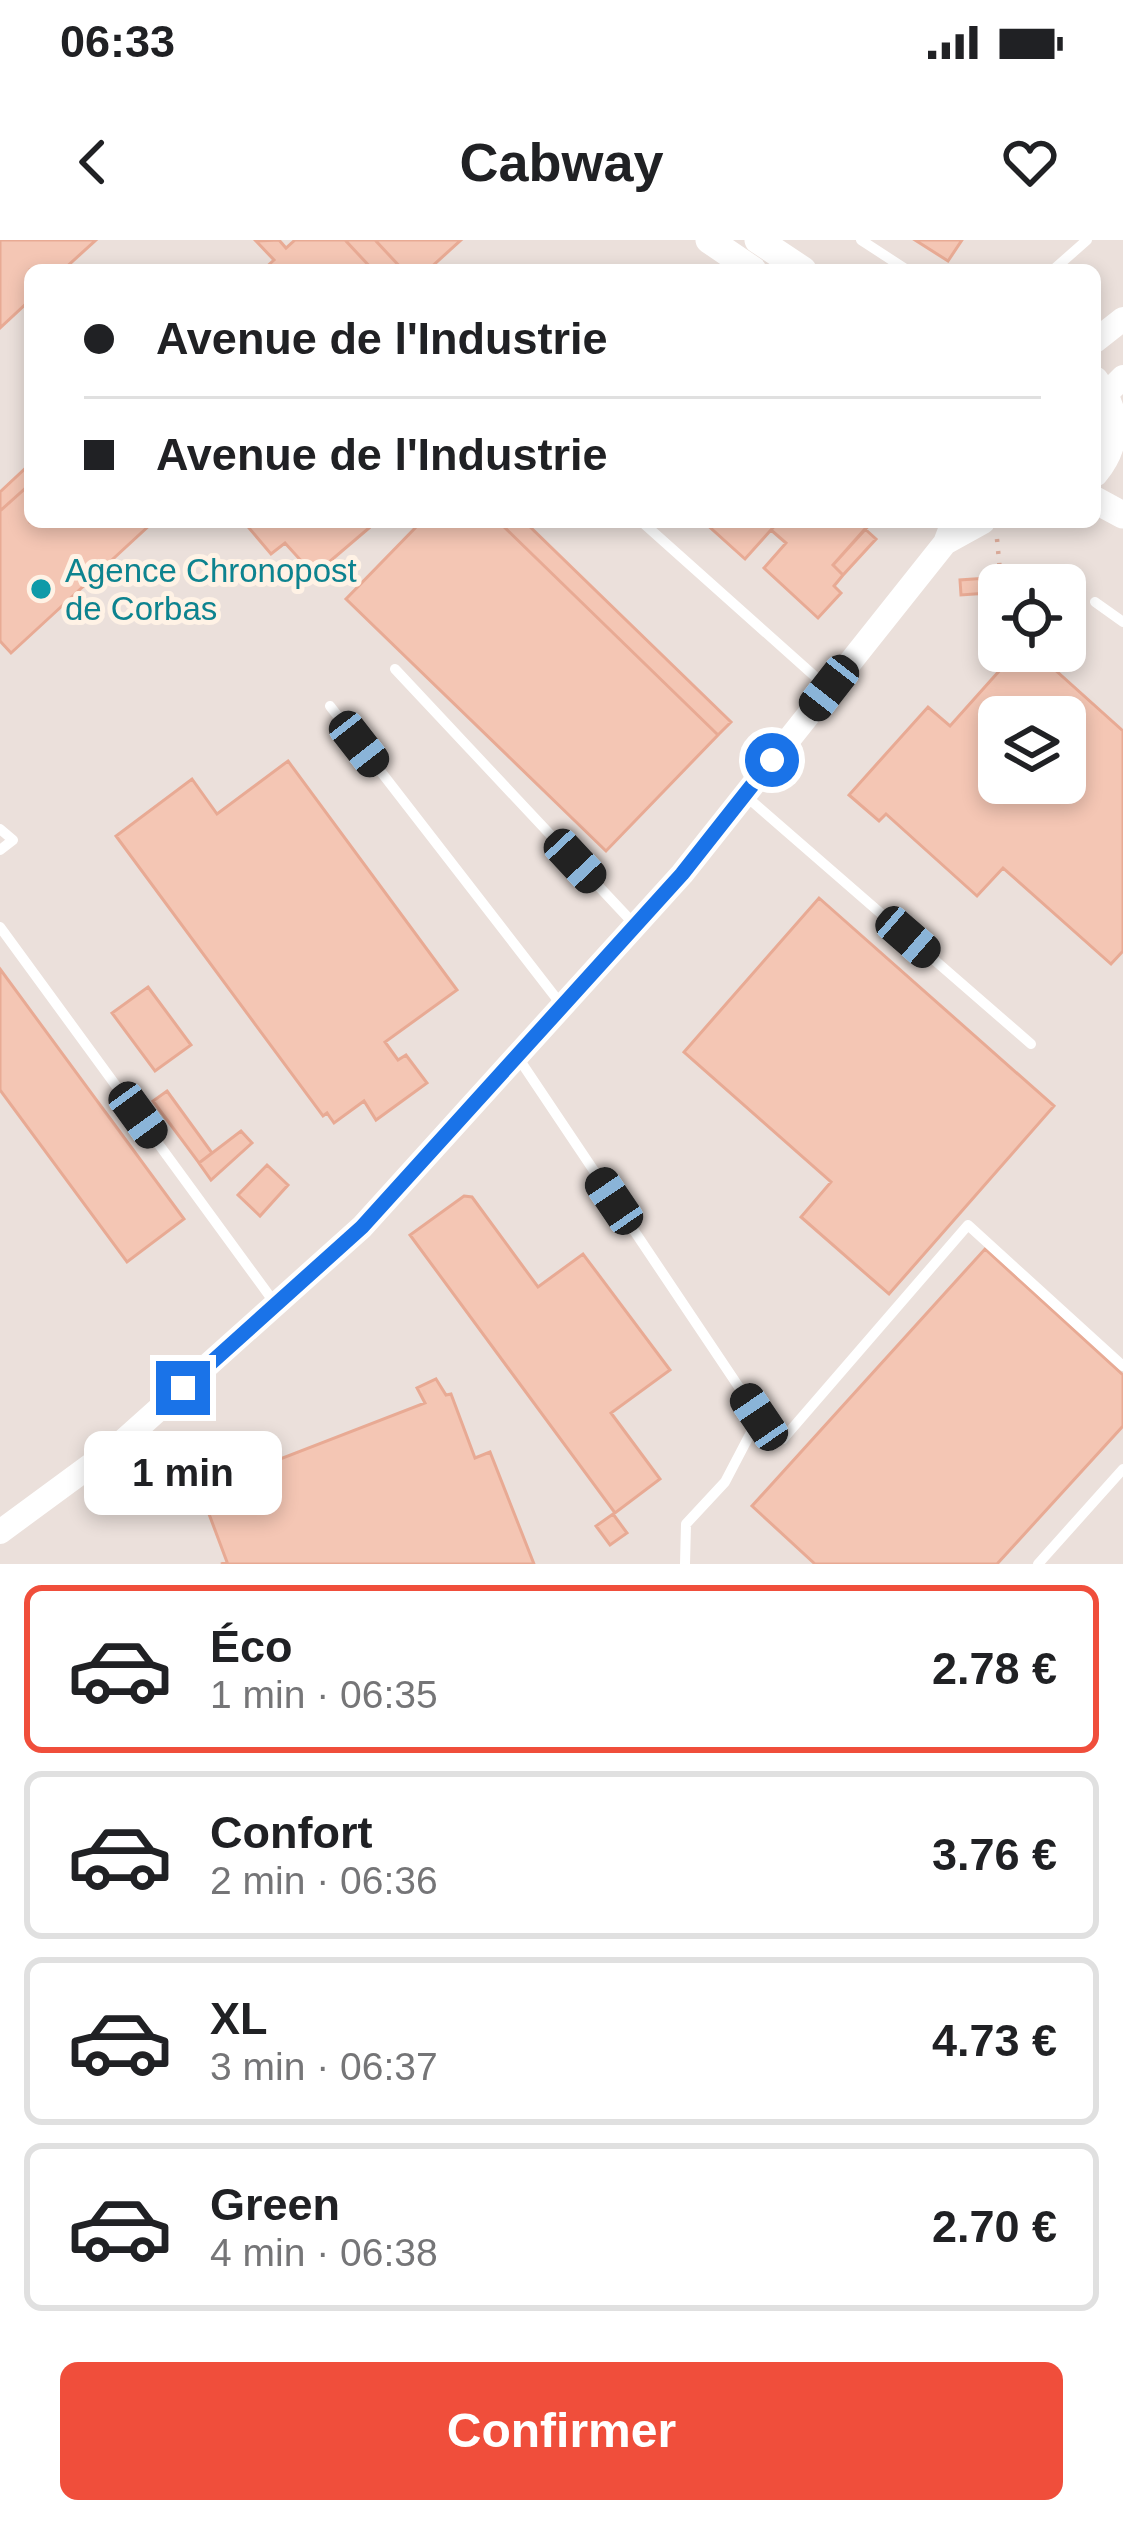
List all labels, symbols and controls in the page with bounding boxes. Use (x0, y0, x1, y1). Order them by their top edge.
text: 06:33 (60, 16, 175, 67)
icon: back (60, 129, 126, 195)
icon: heart (997, 129, 1063, 195)
text: Cabway (459, 132, 664, 192)
text: Avenue de l'Industrie (156, 313, 608, 364)
text: Avenue de l'Industrie (156, 429, 608, 480)
place label: Agence Chronopost de Corbas (65, 552, 357, 627)
map controls (978, 564, 1086, 804)
button: locate (978, 564, 1086, 672)
marker: Agence Chronopost de Corbas (28, 576, 54, 602)
car (793, 649, 865, 727)
button: layers (978, 696, 1086, 804)
car (323, 705, 395, 783)
route start (745, 733, 799, 787)
car (537, 822, 613, 900)
car (869, 900, 947, 974)
car (102, 1075, 174, 1155)
car (579, 1161, 649, 1241)
route end (156, 1361, 210, 1415)
car (724, 1377, 794, 1457)
callout: 1 min (84, 1430, 282, 1514)
text: 1 min (132, 1451, 234, 1494)
icon: car (66, 1615, 174, 1723)
text: Éco (210, 1621, 293, 1672)
text: 2.78 € (932, 1643, 1057, 1694)
text: 1 min · 06:35 (210, 1673, 438, 1716)
icon: car (66, 1801, 174, 1909)
text: Confort (210, 1807, 372, 1858)
text: 3.76 € (932, 1829, 1057, 1880)
text: 2 min · 06:36 (210, 1859, 438, 1902)
icon: car (66, 1987, 174, 2095)
text: XL (210, 1993, 268, 2044)
text: 4.73 € (932, 2015, 1057, 2066)
text: 3 min · 06:37 (210, 2045, 438, 2088)
icon: car (66, 2173, 174, 2281)
text: Green (210, 2179, 340, 2230)
text: 2.70 € (932, 2201, 1057, 2252)
text: 4 min · 06:38 (210, 2231, 438, 2274)
button: Confirmer (60, 2362, 1063, 2500)

